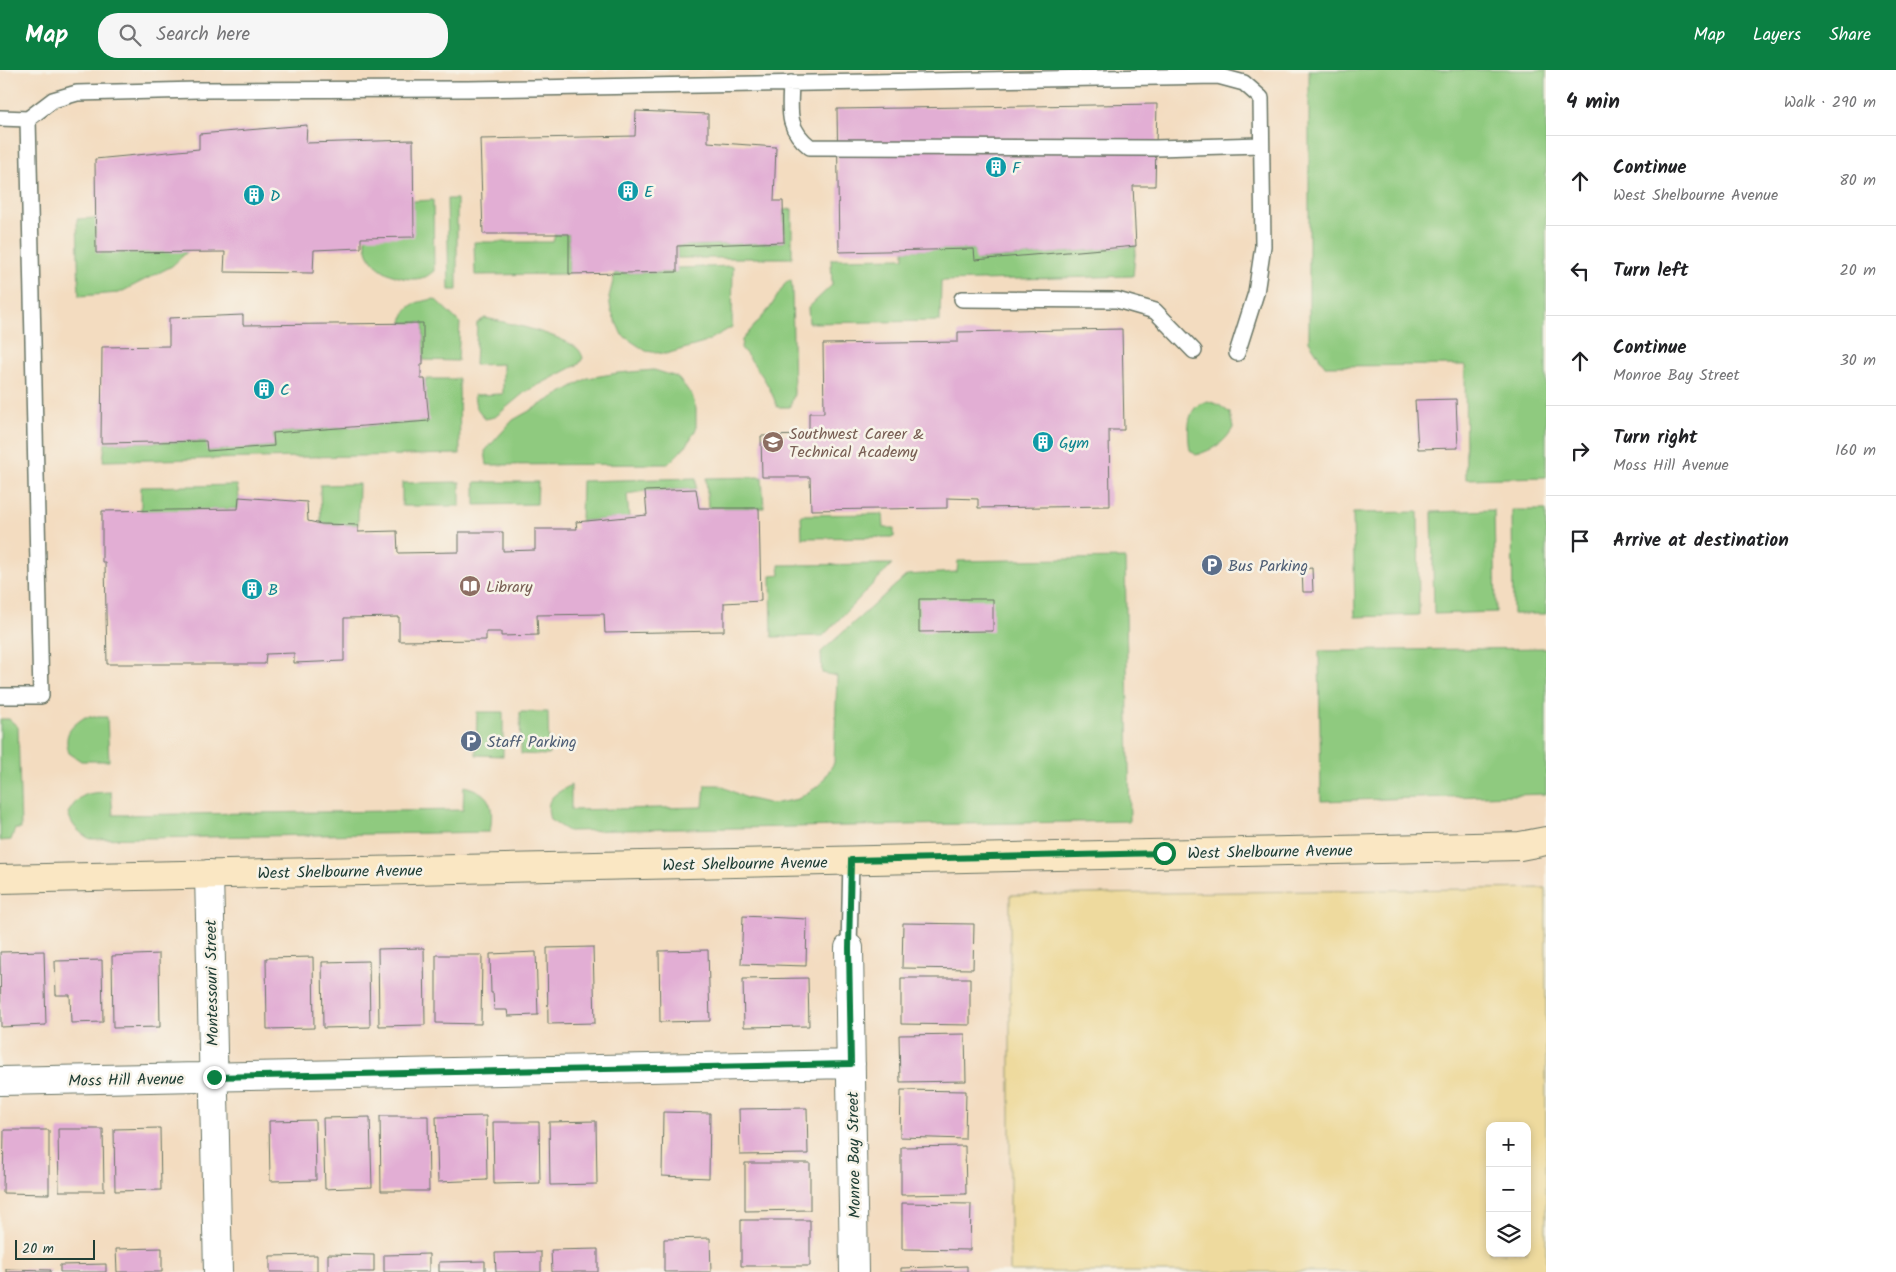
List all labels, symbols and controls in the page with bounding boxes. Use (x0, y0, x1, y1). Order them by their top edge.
search box (98, 13, 448, 58)
text: Map (25, 16, 68, 55)
text: Search here (156, 20, 250, 50)
icon: search (116, 21, 144, 49)
text: Map (1694, 21, 1725, 50)
text: Layers (1753, 21, 1801, 50)
text: Share (1829, 21, 1871, 50)
text: 4 min (1566, 86, 1620, 119)
text: Walk · 290 m (1784, 90, 1876, 115)
text: Continue (1613, 153, 1686, 183)
building icon: F (984, 155, 1008, 179)
place label: F (1012, 156, 1022, 181)
icon: ahead (1566, 167, 1594, 195)
text: 80 m (1839, 168, 1876, 193)
building icon: E (616, 179, 640, 203)
place label: E (644, 180, 654, 205)
building icon: D (242, 183, 266, 207)
text: West Shelbourne Avenue (1613, 183, 1778, 208)
place label: D (270, 184, 280, 209)
text: Turn left (1613, 256, 1688, 286)
icon: left (1566, 257, 1594, 285)
text: 20 m (1840, 258, 1876, 283)
text: Continue (1613, 333, 1686, 363)
icon: ahead (1566, 347, 1594, 375)
text: 30 m (1840, 348, 1876, 373)
text: Monroe Bay Street (1613, 363, 1740, 388)
building icon: C (252, 377, 276, 401)
place label: C (280, 378, 290, 403)
place label: Southwest Career & Technical Academy (789, 422, 924, 465)
text: Turn right (1613, 423, 1698, 453)
school or university icon: Southwest Career & Technical Academy (761, 430, 785, 454)
building icon: Gym (1031, 430, 1055, 454)
place label: Gym (1059, 431, 1089, 456)
icon: right (1566, 437, 1594, 465)
text: 160 m (1835, 438, 1876, 463)
text: Moss Hill Avenue (1613, 453, 1729, 478)
text: Arrive at destination (1613, 526, 1789, 556)
icon: arrive (1566, 527, 1594, 555)
parking icon: Bus Parking (1200, 553, 1224, 577)
place label: Bus Parking (1228, 554, 1308, 579)
library icon: Library (458, 574, 482, 598)
place label: Library (486, 575, 533, 600)
building icon: B (240, 577, 264, 601)
place label: B (268, 578, 278, 603)
parking icon: Staff Parking (459, 729, 483, 753)
place label: Staff Parking (487, 730, 577, 755)
street label: West Shelbourne Avenue (1187, 839, 1353, 866)
route start (1153, 842, 1176, 865)
street label: West Shelbourne Avenue (662, 851, 828, 878)
street label: West Shelbourne Avenue (257, 859, 423, 886)
street label: Montessouri Street (199, 919, 226, 1046)
route end (203, 1066, 226, 1089)
street label: Moss Hill Avenue (68, 1067, 184, 1094)
street label: Monroe Bay Street (841, 1091, 868, 1219)
map controls (1486, 1122, 1531, 1257)
button: + (1486, 1122, 1531, 1167)
button: − (1486, 1167, 1531, 1212)
button: layers (1486, 1212, 1531, 1257)
scale bar (15, 1237, 95, 1260)
text: 20 m (22, 1238, 54, 1260)

